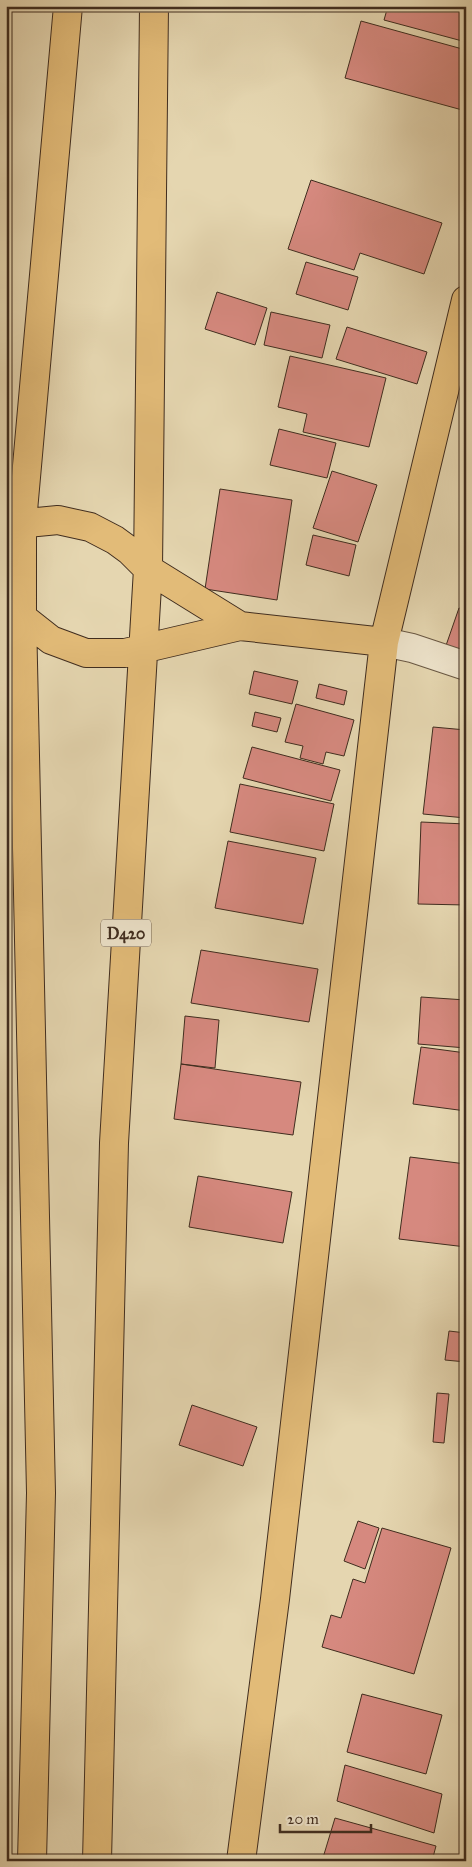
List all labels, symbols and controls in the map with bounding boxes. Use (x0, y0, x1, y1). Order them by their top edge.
road number: D420 (101, 920, 151, 946)
scale bar (280, 1802, 371, 1834)
text: 20 m (287, 1810, 319, 1828)

